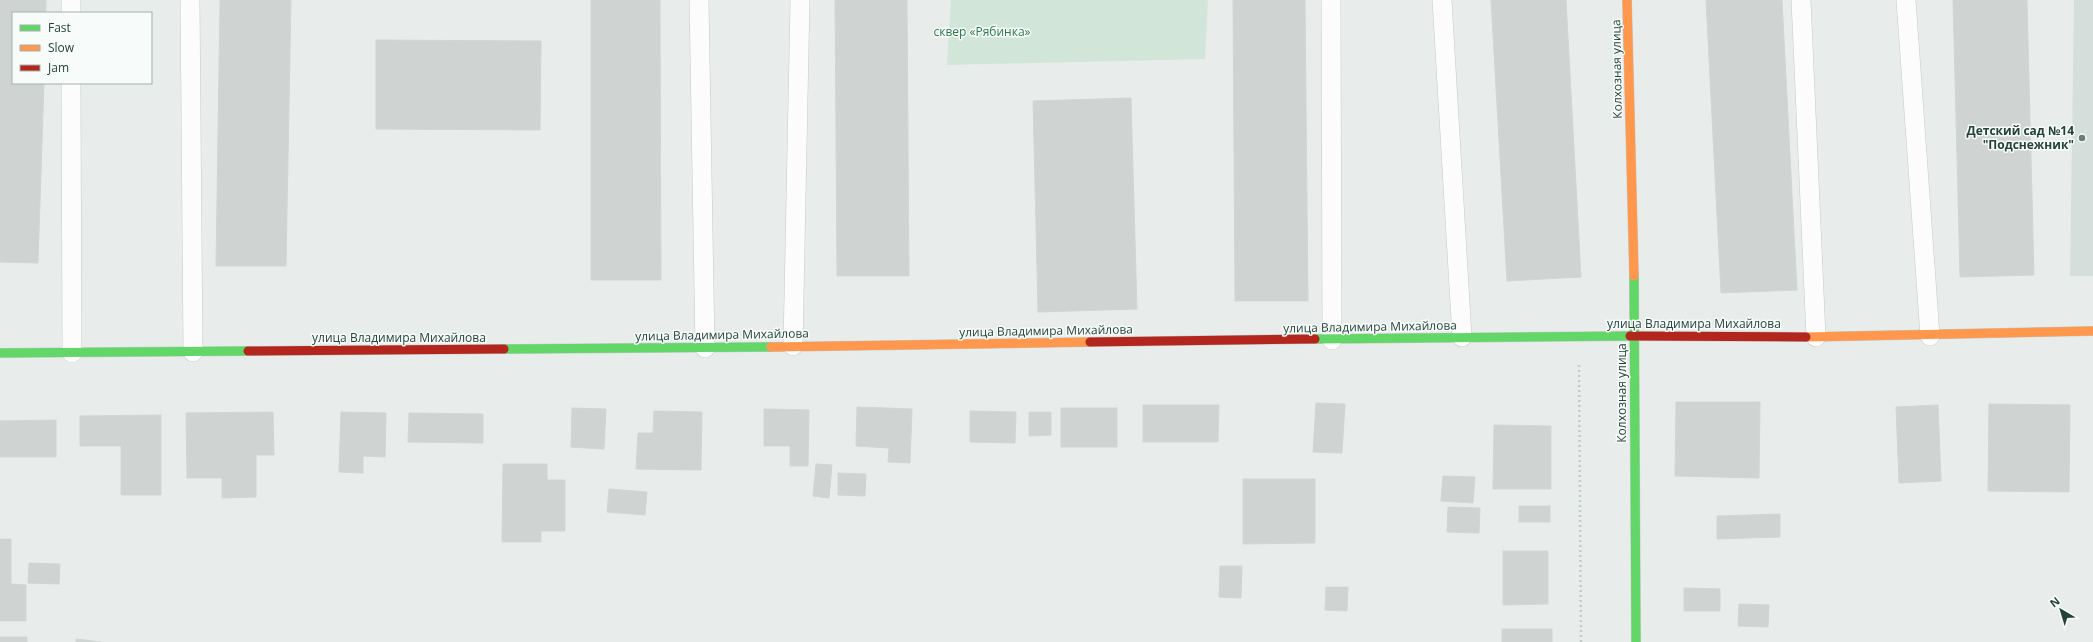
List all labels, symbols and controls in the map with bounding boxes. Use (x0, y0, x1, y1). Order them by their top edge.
legend (12, 12, 152, 84)
text: Fast (48, 19, 71, 36)
street label: Колхозная улица (1607, 19, 1626, 119)
park label: сквер «Рябинка» (933, 23, 1031, 40)
text: Slow (48, 39, 75, 56)
text: Jam (47, 59, 69, 76)
place label: Детский сад №14 "Подснежник" (1967, 122, 2074, 153)
marker: Детский сад №14 "Подснежник" (2077, 133, 2087, 143)
street label: улица Владимира Михайлова (1607, 315, 1781, 332)
street label: улица Владимира Михайлова (1283, 316, 1457, 337)
street label: улица Владимира Михайлова (959, 320, 1133, 341)
street label: улица Владимира Михайлова (635, 324, 809, 345)
street label: улица Владимира Михайлова (312, 329, 486, 346)
street label: Колхозная улица (1613, 343, 1630, 443)
north arrow (2041, 590, 2081, 630)
text: N (2046, 593, 2063, 610)

